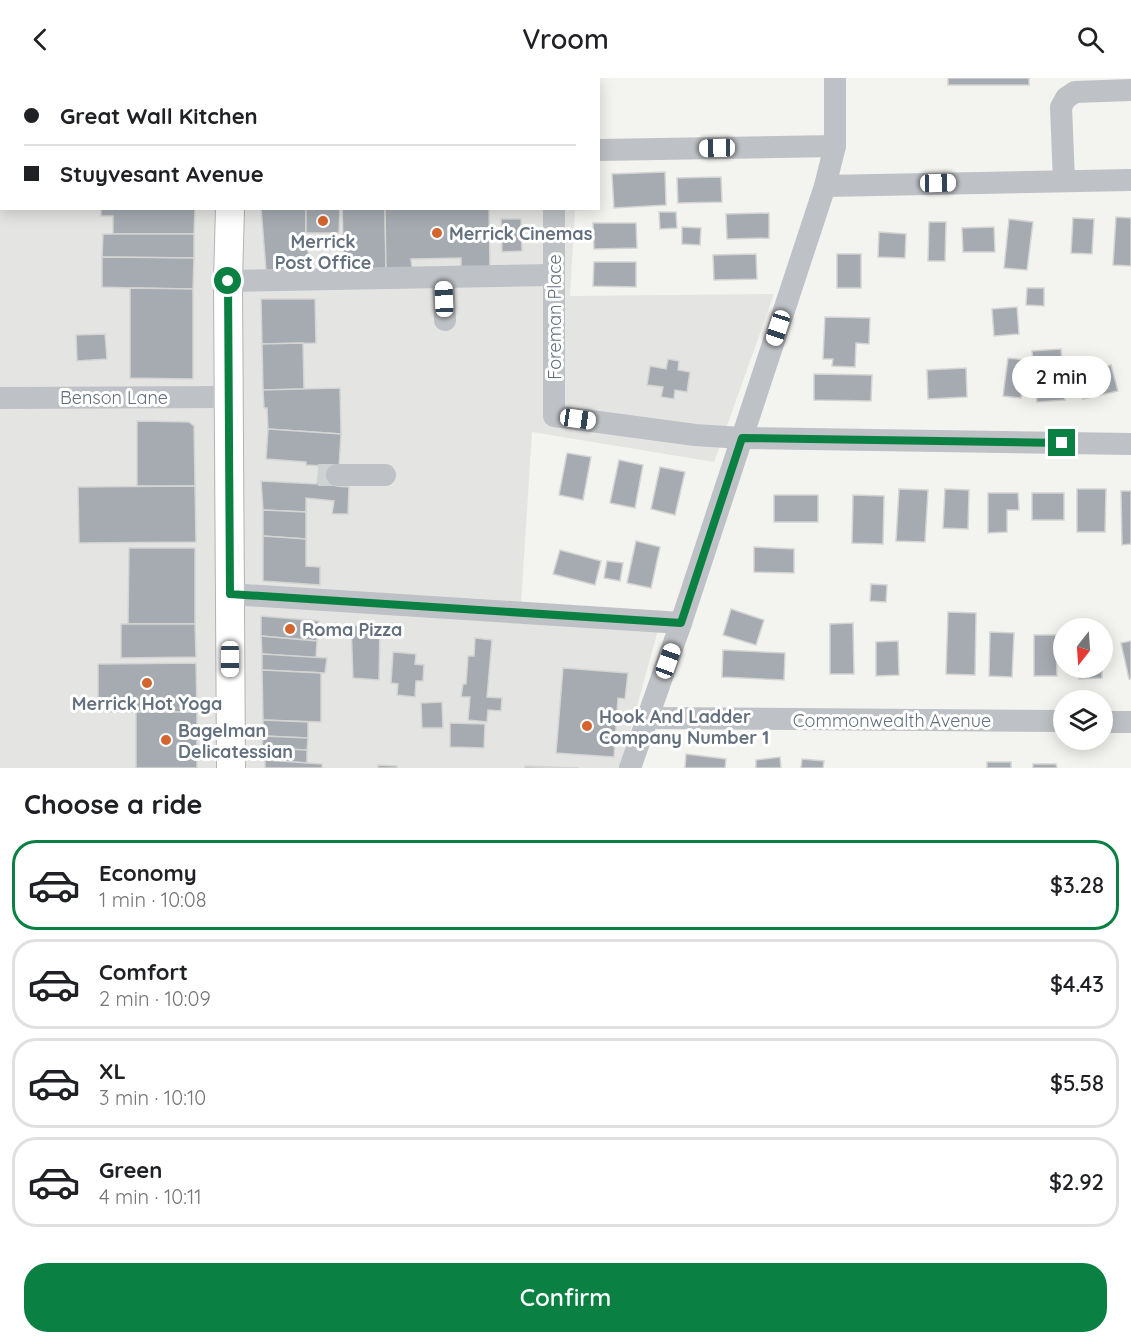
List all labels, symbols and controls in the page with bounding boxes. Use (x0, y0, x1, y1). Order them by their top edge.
text: Vroom (522, 22, 609, 56)
icon: back (24, 23, 57, 56)
icon: search (1074, 23, 1107, 56)
text: Great Wall Kitchen (60, 102, 258, 130)
car (699, 139, 735, 157)
text: Stuyvesant Avenue (60, 160, 264, 188)
car (920, 174, 956, 192)
marker: Merrick Post Office (316, 214, 330, 228)
place label: Merrick Cinemas (449, 222, 593, 245)
marker: Merrick Cinemas (430, 226, 444, 240)
place label: Merrick Post Office (275, 230, 371, 274)
street label: Foreman Place (543, 254, 566, 380)
route start (214, 267, 241, 294)
car (434, 281, 454, 317)
car (764, 308, 792, 348)
callout: 2 min (1012, 356, 1112, 398)
text: 2 min (1036, 364, 1087, 389)
street label: Benson Lane (60, 386, 168, 409)
car (559, 408, 597, 430)
route end (1048, 429, 1075, 456)
place label: Roma Pizza (302, 618, 402, 641)
north arrow (1053, 618, 1113, 678)
map controls (1053, 618, 1113, 750)
marker: Roma Pizza (283, 622, 297, 636)
car (221, 641, 239, 677)
car (653, 641, 683, 681)
marker: Merrick Hot Yoga (140, 676, 154, 690)
button: layers (1053, 690, 1113, 750)
place label: Merrick Hot Yoga (72, 692, 222, 715)
place label: Hook And Ladder Company Number 1 (599, 705, 769, 749)
street label: Commonwealth Avenue (793, 709, 991, 732)
place label: Bagelman Delicatessian (178, 719, 293, 763)
marker: Hook And Ladder Company Number 1 (580, 719, 594, 733)
marker: Bagelman Delicatessian (159, 733, 173, 747)
text: Choose a ride (24, 787, 202, 821)
icon: car (27, 858, 81, 912)
text: Economy (99, 859, 197, 887)
text: $3.28 (1050, 871, 1104, 899)
text: 1 min · 10:08 (99, 887, 207, 912)
icon: car (27, 957, 81, 1011)
text: Comfort (99, 958, 188, 986)
text: $4.43 (1050, 970, 1104, 998)
text: 2 min · 10:09 (99, 986, 211, 1011)
icon: car (27, 1056, 81, 1110)
text: XL (99, 1057, 126, 1085)
text: $5.58 (1050, 1069, 1104, 1097)
text: 3 min · 10:10 (99, 1085, 206, 1110)
icon: car (27, 1155, 81, 1209)
text: Green (99, 1156, 162, 1184)
text: $2.92 (1049, 1168, 1104, 1196)
text: 4 min · 10:11 (99, 1184, 202, 1209)
button: Confirm (24, 1263, 1107, 1332)

